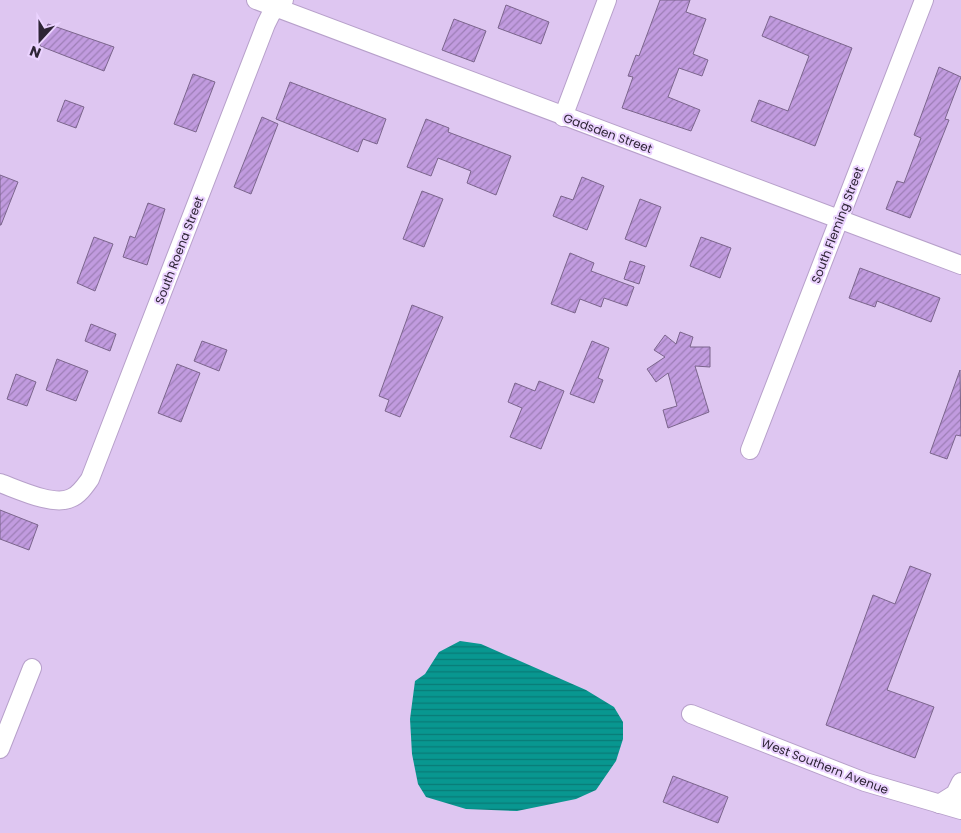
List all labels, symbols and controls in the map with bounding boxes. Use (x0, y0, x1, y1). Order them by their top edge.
north arrow (15, 15, 65, 65)
text: N (27, 41, 44, 63)
street label: Gadsden Street (561, 109, 655, 157)
street label: South Fleming Street (807, 164, 867, 286)
street label: South Roena Street (151, 194, 207, 306)
street label: West Southern Avenue (759, 734, 891, 798)

